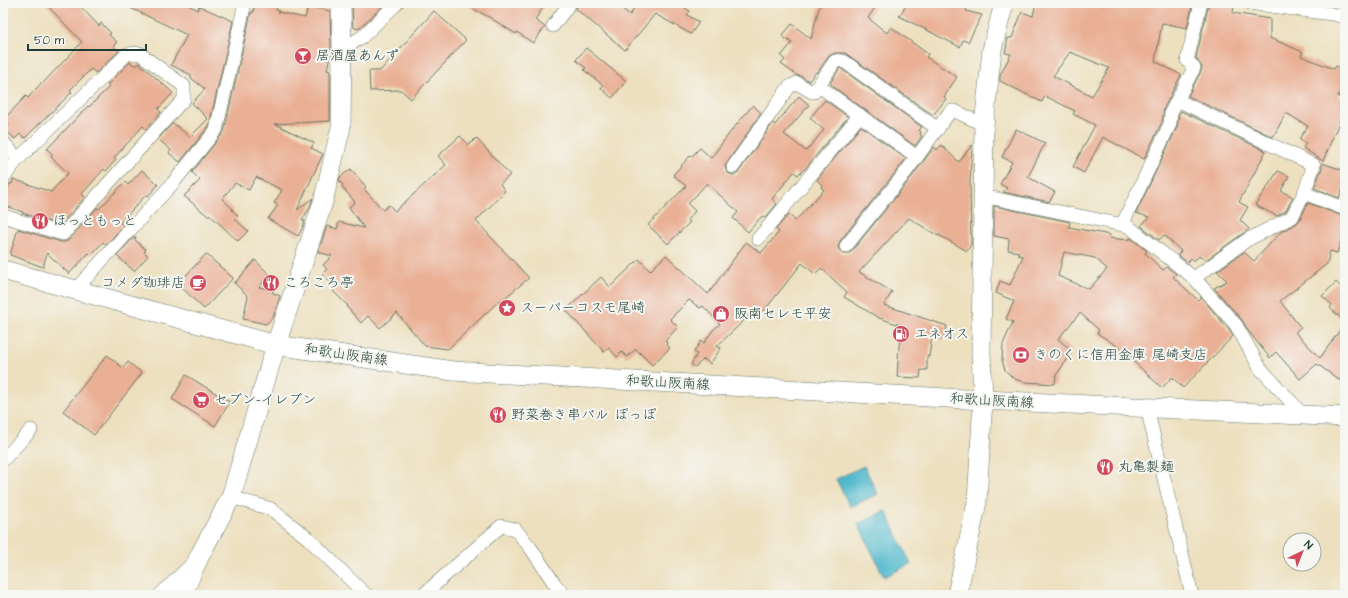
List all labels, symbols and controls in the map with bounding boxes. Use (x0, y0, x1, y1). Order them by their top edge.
scale bar (28, 26, 146, 52)
text: 50 m (34, 32, 65, 49)
bar icon: 居酒屋あんず (293, 46, 313, 66)
place label: 居酒屋あんず (316, 46, 399, 66)
restaurant icon: ほっともっと (30, 211, 50, 231)
place label: ほっともっと (53, 211, 137, 231)
place label: コメダ珈琲店 (101, 273, 185, 293)
cafe icon: コメダ珈琲店 (188, 273, 208, 293)
restaurant icon: ころころ亭 (261, 273, 281, 293)
place label: ころころ亭 (284, 273, 354, 293)
place icon: スーパーコスモ尾崎 (497, 298, 517, 318)
place label: スーパーコスモ尾崎 (520, 298, 645, 318)
shop icon: 阪南セレモ平安 (711, 304, 731, 324)
place label: 阪南セレモ平安 (734, 304, 832, 324)
fuel station icon: エネオス (891, 324, 911, 344)
place label: エネオス (914, 324, 969, 344)
street label: 和歌山阪南線 (303, 339, 389, 371)
bank icon: きのくに信用金庫 尾崎支店 (1011, 345, 1031, 365)
place label: きのくに信用金庫 尾崎支店 (1034, 345, 1208, 365)
street label: 和歌山阪南線 (626, 371, 710, 395)
street label: 和歌山阪南線 (950, 389, 1034, 413)
supermarket icon: セブン-イレブン (191, 390, 211, 410)
place label: セブン-イレブン (214, 390, 316, 410)
restaurant icon: 野菜巻き串バル ぽっぽ (488, 405, 508, 425)
place label: 野菜巻き串バル ぽっぽ (511, 405, 657, 425)
restaurant icon: 丸亀製麺 (1095, 457, 1115, 477)
place label: 丸亀製麺 (1118, 457, 1174, 477)
north arrow (1282, 532, 1322, 572)
text: N (1301, 537, 1316, 553)

